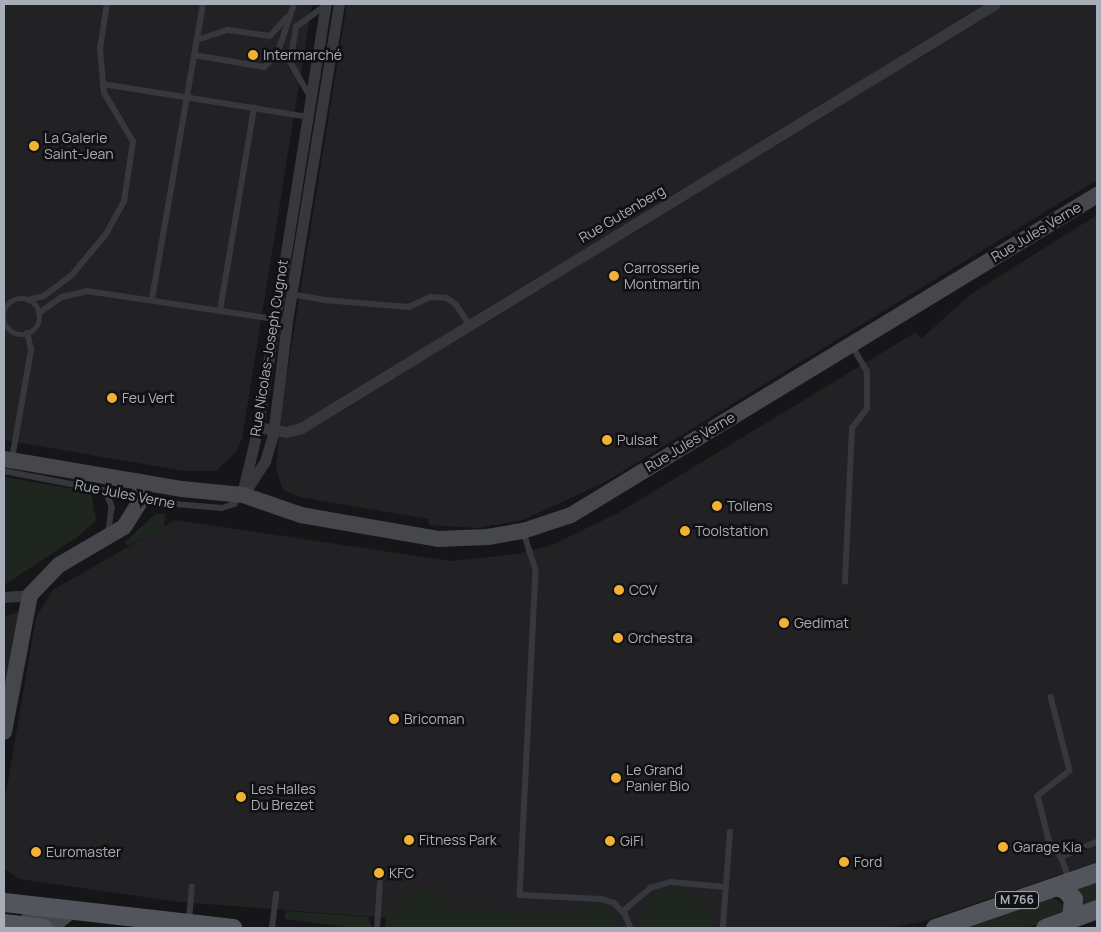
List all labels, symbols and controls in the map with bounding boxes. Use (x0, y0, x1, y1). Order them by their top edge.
place label: Intermarché (263, 47, 342, 63)
marker: Intermarché (247, 49, 259, 61)
place label: La Galerie Saint-Jean (44, 130, 114, 162)
marker: La Galerie Saint-Jean (28, 140, 40, 152)
street label: Rue Gutenberg (576, 182, 668, 246)
street label: Rue Jules Verne (988, 199, 1084, 265)
street label: Rue Nicolas-Joseph Cugnot (247, 258, 291, 438)
place label: Carrosserie Montmartin (624, 260, 700, 292)
marker: Carrosserie Montmartin (608, 270, 620, 282)
place label: Feu Vert (122, 390, 175, 406)
marker: Feu Vert (106, 392, 118, 404)
street label: Rue Jules Verne (642, 409, 738, 475)
place label: Pulsat (617, 432, 658, 448)
marker: Pulsat (601, 434, 613, 446)
street label: Rue Jules Verne (73, 476, 177, 512)
place label: Tollens (727, 498, 773, 514)
marker: Tollens (711, 500, 723, 512)
place label: Toolstation (695, 523, 768, 539)
marker: Toolstation (679, 525, 691, 537)
place label: CCV (629, 582, 657, 598)
marker: CCV (613, 584, 625, 596)
place label: Gedimat (794, 615, 849, 631)
marker: Gedimat (778, 617, 790, 629)
place label: Orchestra (628, 630, 693, 646)
marker: Orchestra (612, 632, 624, 644)
place label: Bricoman (404, 711, 465, 727)
marker: Bricoman (388, 713, 400, 725)
place label: Le Grand Panier Bio (626, 762, 690, 794)
marker: Le Grand Panier Bio (610, 772, 622, 784)
place label: Les Halles Du Brezet (251, 781, 316, 814)
marker: Les Halles Du Brezet (235, 791, 247, 803)
place label: Fitness Park (419, 832, 497, 848)
place label: GiFi (620, 833, 643, 849)
marker: Fitness Park (403, 834, 415, 846)
marker: GiFi (604, 835, 616, 847)
place label: Garage Kia (1013, 839, 1082, 855)
marker: Garage Kia (997, 841, 1009, 853)
place label: Euromaster (46, 844, 121, 860)
marker: Euromaster (30, 846, 42, 858)
place label: Ford (854, 854, 882, 870)
marker: Ford (838, 856, 850, 868)
place label: KFC (389, 865, 414, 881)
marker: KFC (373, 867, 385, 879)
road number: M 766 (994, 890, 1040, 910)

